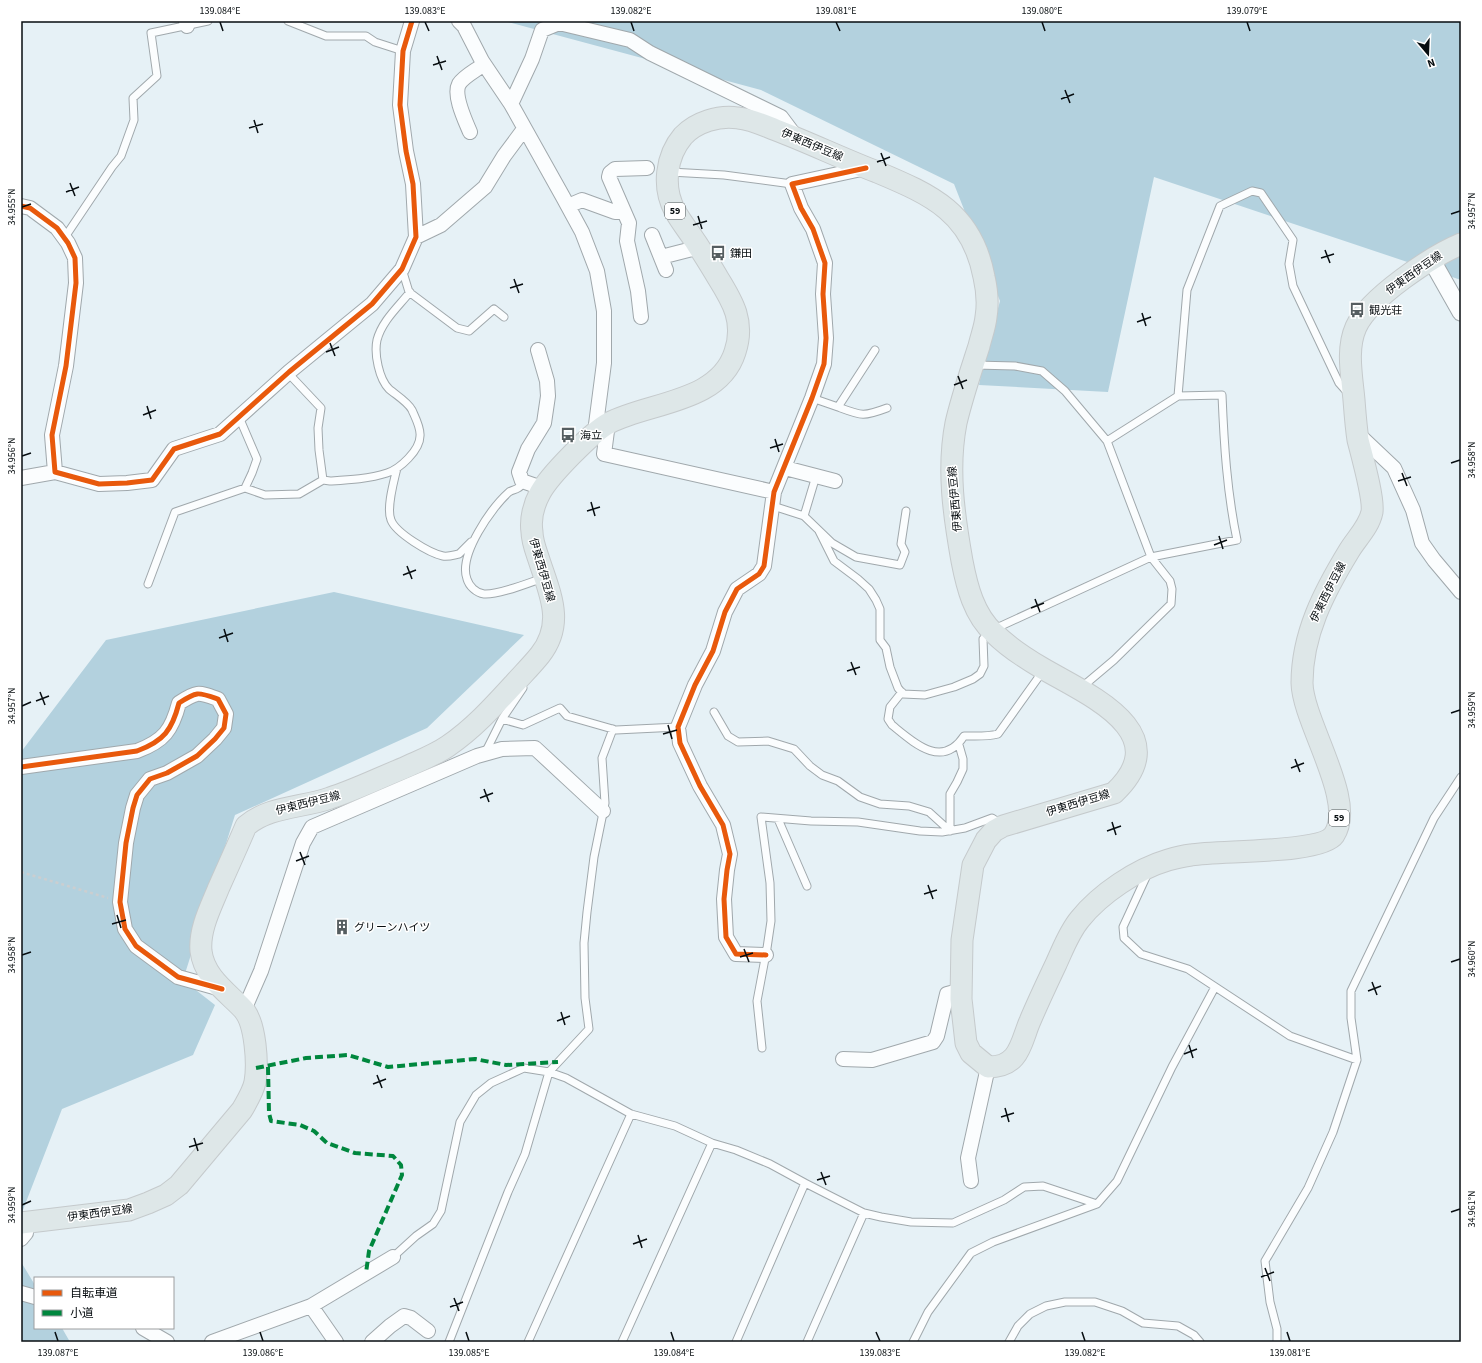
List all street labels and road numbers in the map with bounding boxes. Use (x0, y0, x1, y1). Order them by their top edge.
street label: 伊東西伊豆線 (779, 125, 845, 165)
road number: 59 (665, 203, 685, 219)
street label: 伊東西伊豆線 (1383, 248, 1445, 298)
street label: 伊東西伊豆線 (945, 465, 965, 533)
street label: 伊東西伊豆線 (526, 536, 558, 604)
street label: 伊東西伊豆線 (1306, 559, 1350, 625)
street label: 伊東西伊豆線 (1044, 786, 1112, 820)
street label: 伊東西伊豆線 (274, 788, 342, 818)
road number: 59 (1329, 810, 1349, 826)
street label: 伊東西伊豆線 (66, 1201, 134, 1225)

